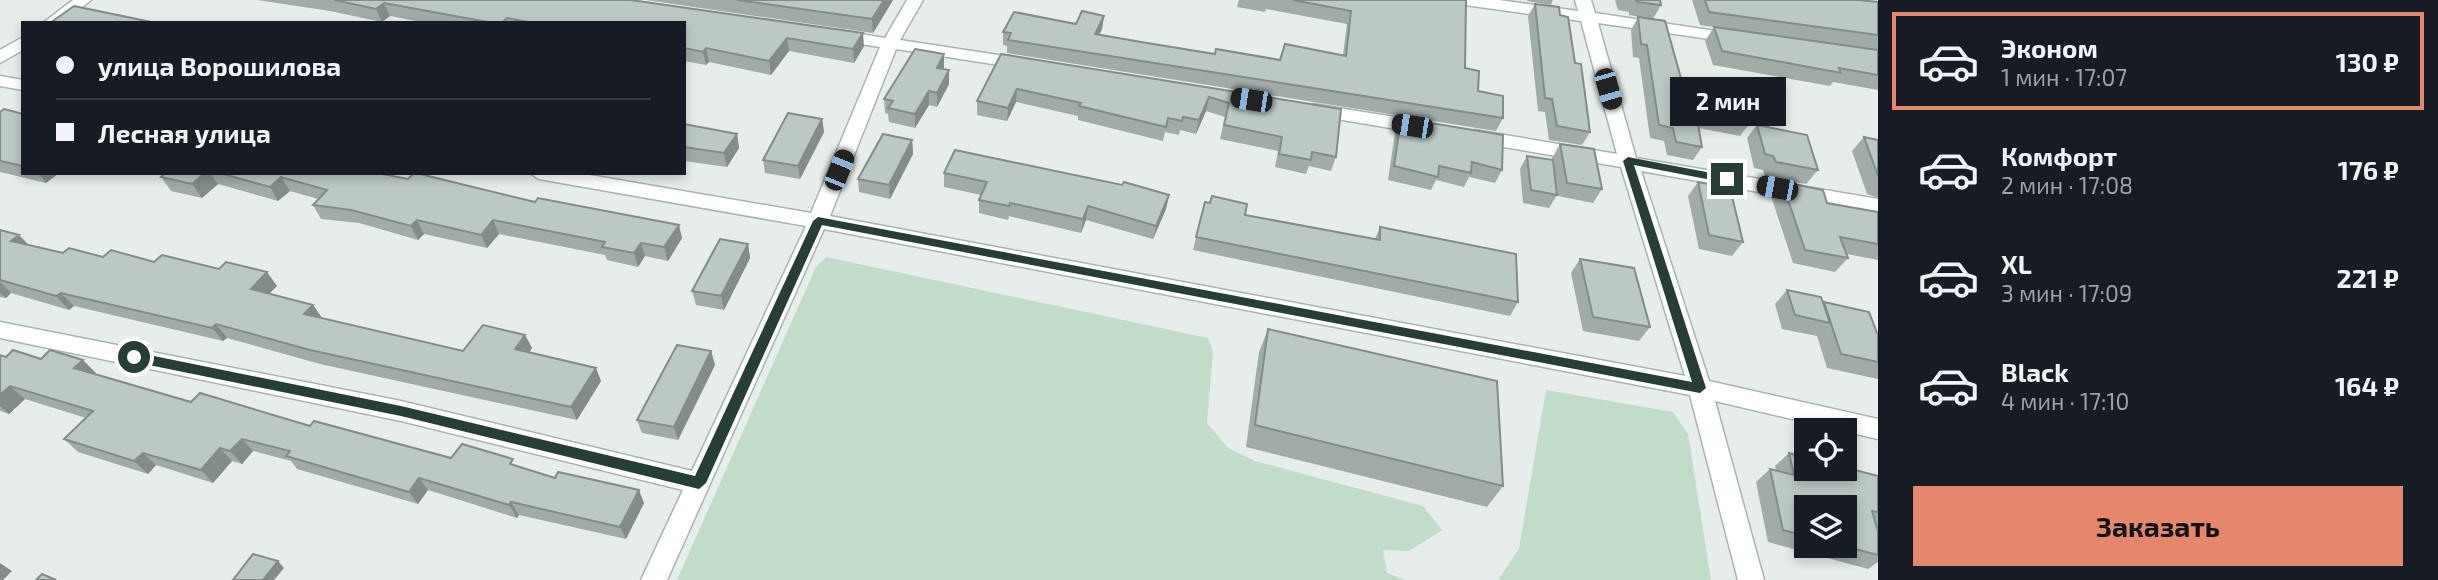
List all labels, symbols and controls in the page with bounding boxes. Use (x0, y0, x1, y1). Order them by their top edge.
icon: car (1917, 30, 1980, 93)
text: Эконом (2001, 32, 2098, 63)
text: 130 ₽ (2336, 46, 2399, 77)
text: улица Ворошилова (98, 50, 341, 81)
text: 1 мин · 17:07 (2001, 63, 2127, 91)
car (1593, 66, 1624, 112)
callout: 2 мин (1669, 78, 1785, 127)
car (1229, 86, 1274, 114)
text: 2 мин (1696, 87, 1760, 115)
car (1390, 112, 1435, 140)
text: Лесная улица (98, 117, 271, 148)
icon: car (1917, 138, 1980, 201)
text: Комфорт (2001, 140, 2117, 171)
car (822, 147, 857, 193)
text: 176 ₽ (2338, 154, 2399, 185)
route end (1711, 163, 1743, 195)
text: 2 мин · 17:08 (2001, 171, 2133, 199)
car (1755, 174, 1800, 202)
icon: car (1917, 246, 1980, 309)
text: XL (2001, 248, 2032, 279)
text: 221 ₽ (2337, 262, 2399, 293)
text: 3 мин · 17:09 (2001, 279, 2132, 307)
route start (118, 341, 150, 373)
icon: car (1917, 354, 1980, 417)
text: Black (2001, 356, 2069, 387)
text: 164 ₽ (2335, 370, 2399, 401)
text: 4 мин · 17:10 (2001, 387, 2129, 415)
map controls (1794, 418, 1857, 558)
button: locate (1794, 418, 1857, 481)
button: Заказать (1913, 486, 2403, 566)
button: layers (1794, 495, 1857, 558)

